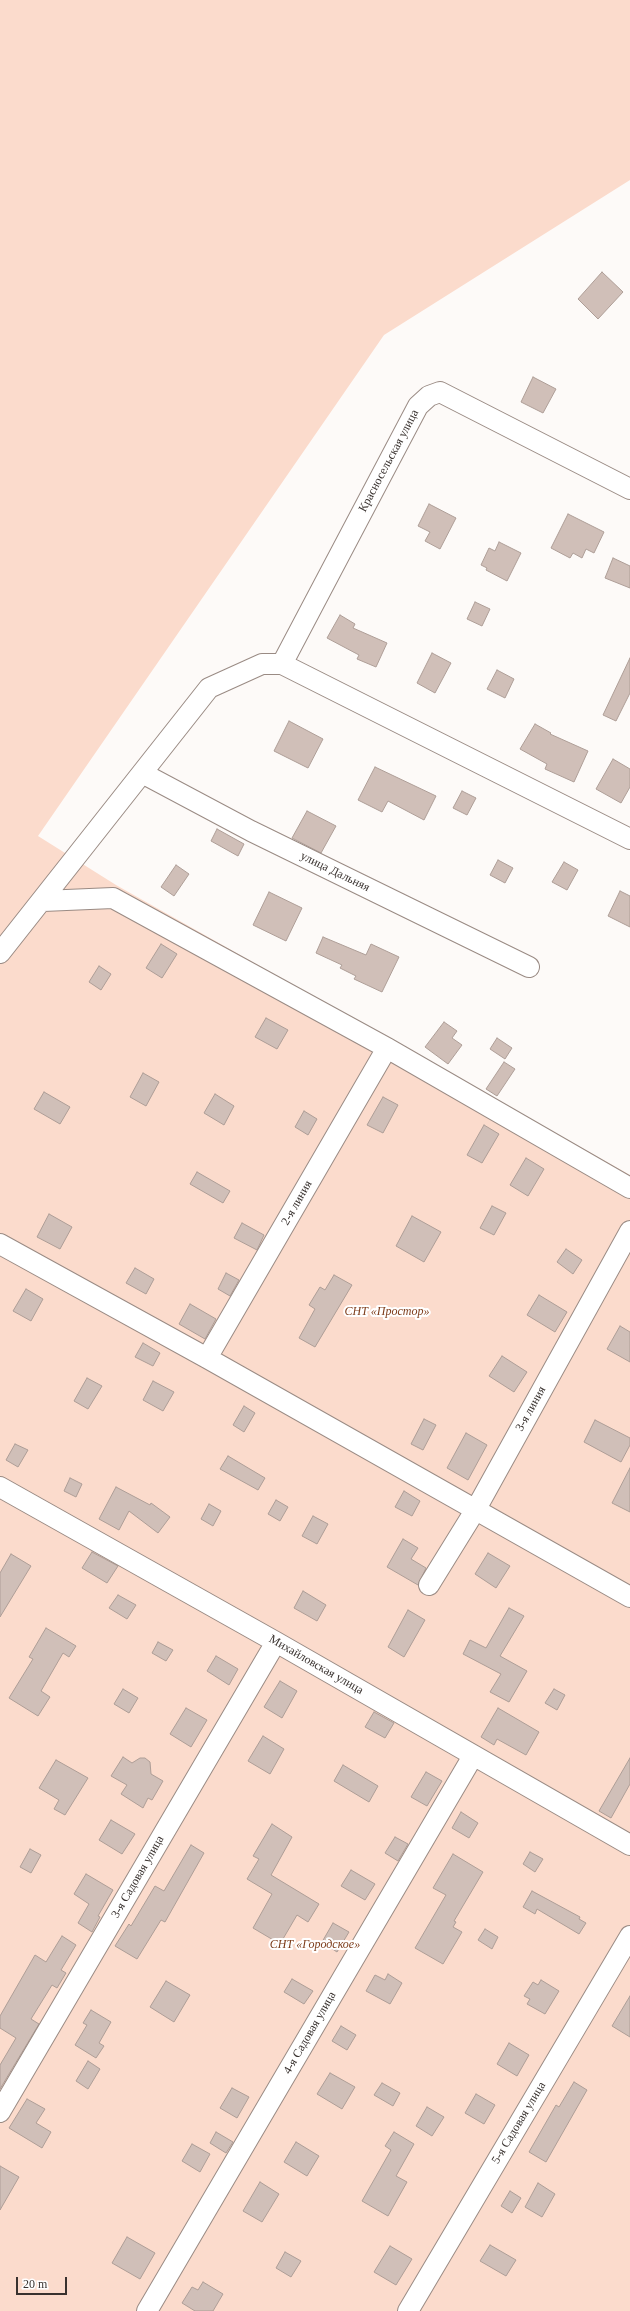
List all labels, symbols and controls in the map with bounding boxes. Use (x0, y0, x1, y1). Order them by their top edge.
street label: Красносельская улица (356, 407, 422, 515)
street label: улица Дальняя (298, 849, 372, 895)
street label: 2-я линия (278, 1178, 316, 1228)
park label: СНТ «Простор» (344, 1305, 430, 1319)
street label: 3-я линия (513, 1384, 549, 1434)
street label: Михайловская улица (266, 1632, 366, 1698)
street label: 3-я Садовая улица (109, 1833, 167, 1921)
park label: СНТ «Городское» (270, 1938, 360, 1952)
street label: 4-я Садовая улица (281, 1989, 339, 2077)
street label: 5-я Садовая улица (489, 2079, 549, 2167)
scale bar (18, 2269, 69, 2295)
text: 20 m (23, 2277, 47, 2291)

